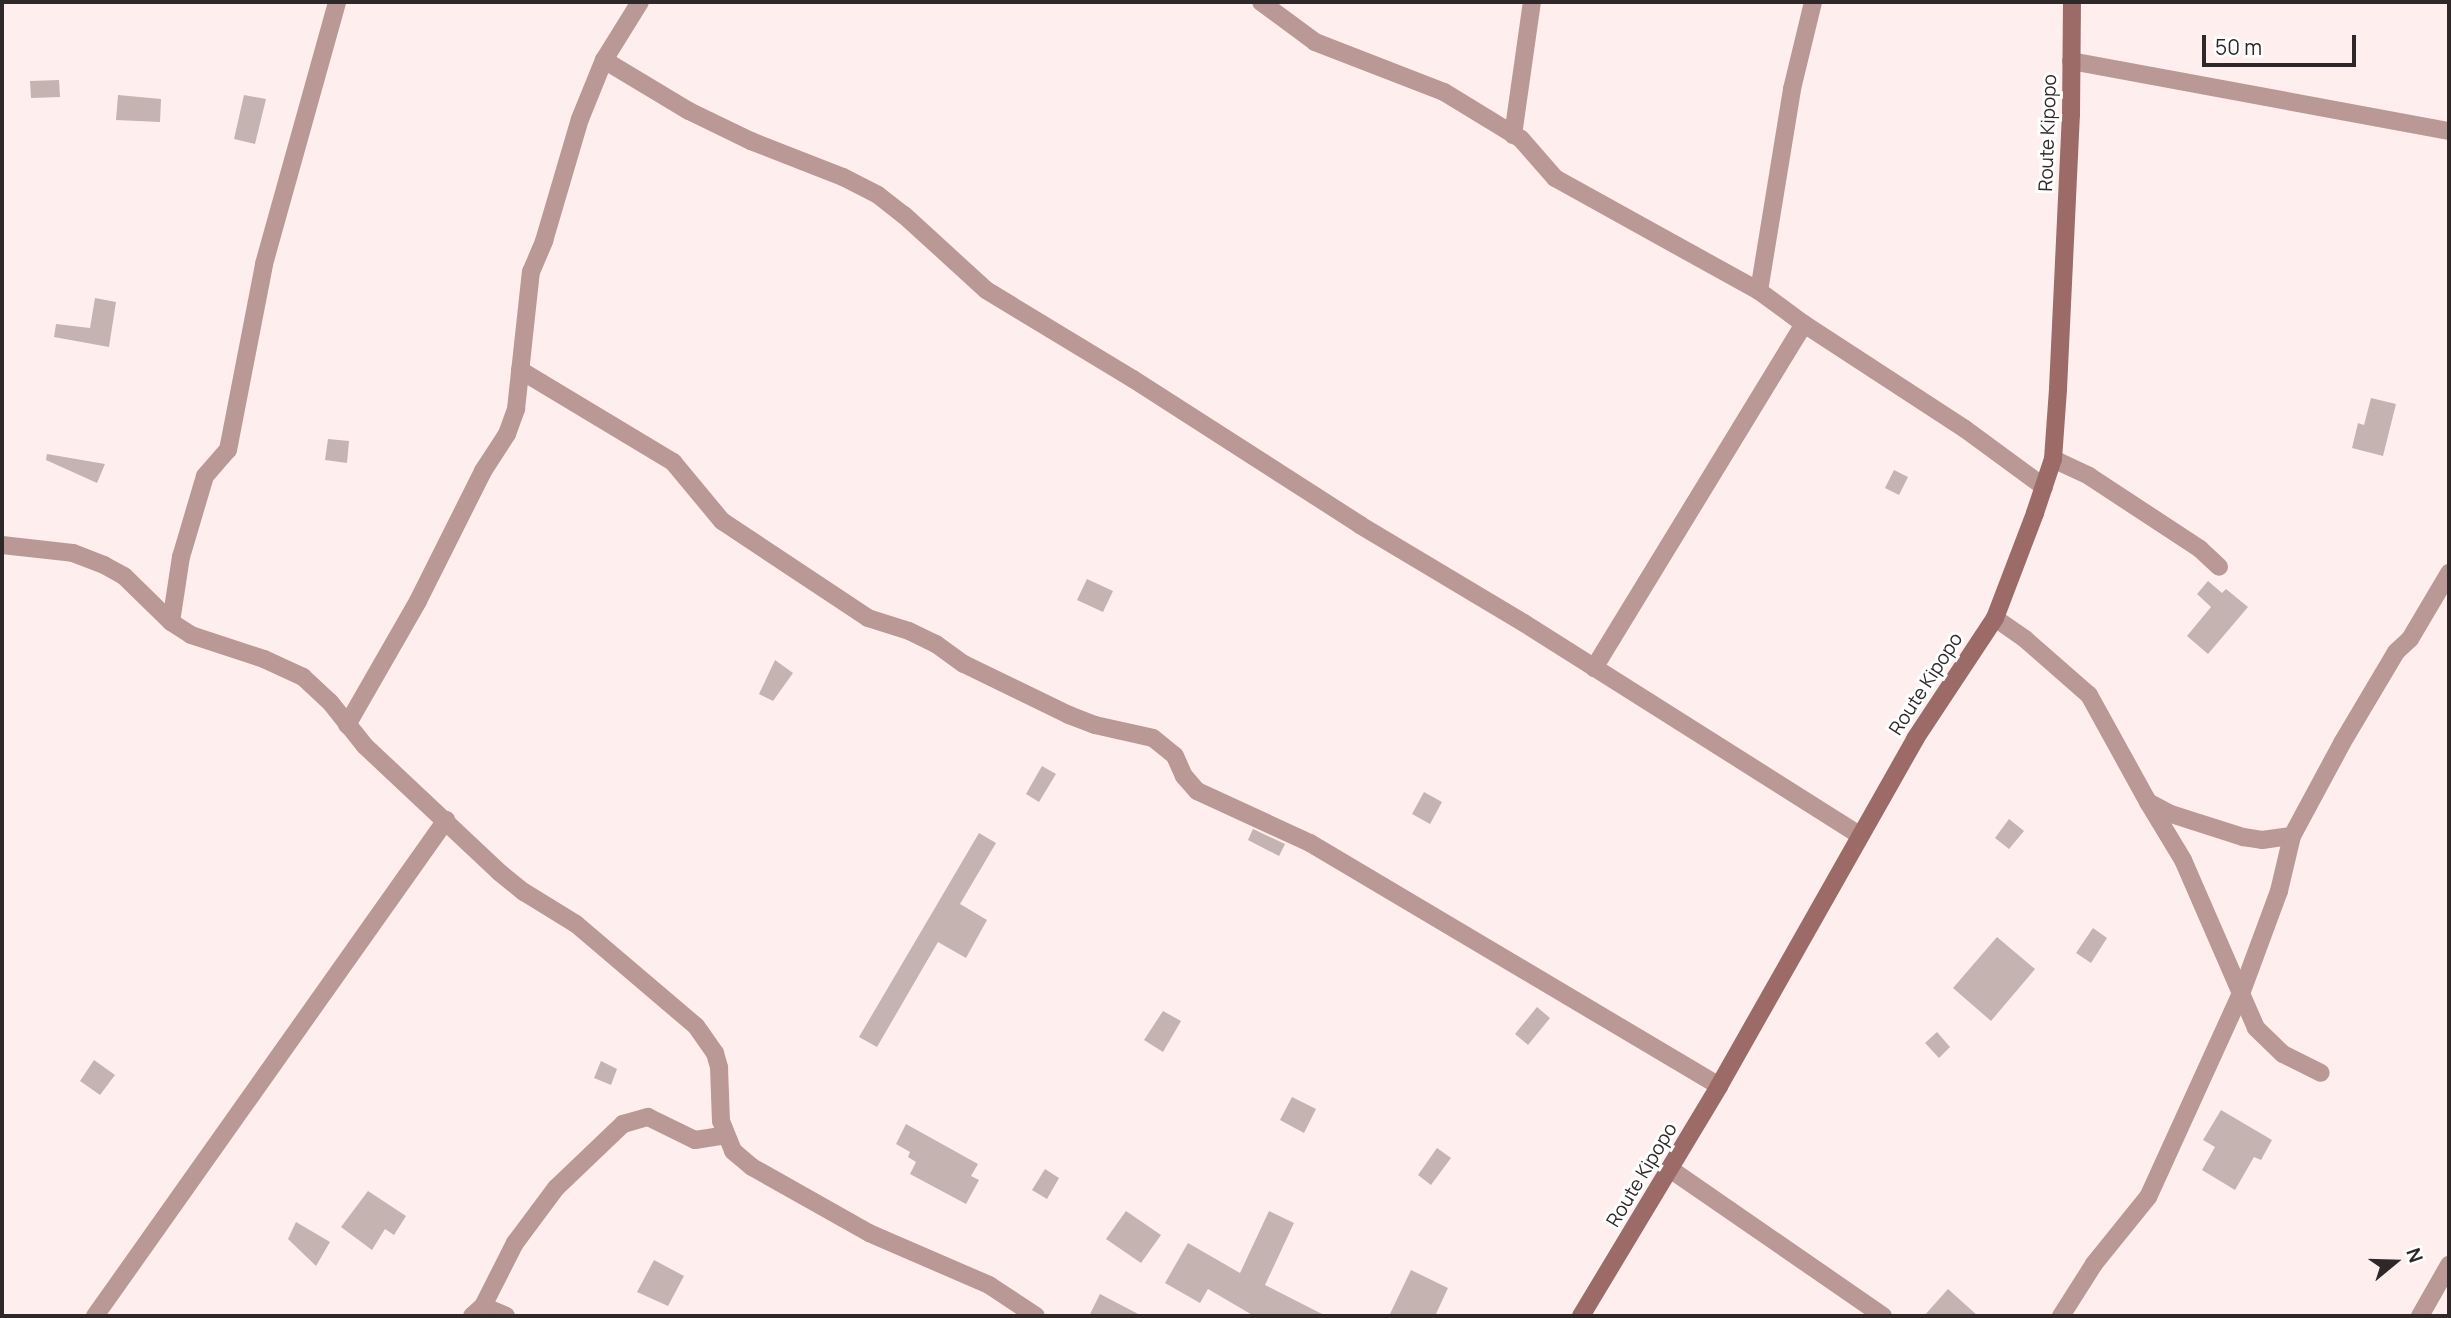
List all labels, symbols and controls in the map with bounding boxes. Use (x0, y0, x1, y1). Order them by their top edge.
scale bar (2206, 21, 2360, 65)
text: 50 m (2215, 33, 2262, 61)
street label: Route Kipopo (2035, 74, 2061, 192)
street label: Route Kipopo (1884, 629, 1968, 739)
street label: Route Kipopo (1602, 1119, 1682, 1231)
north arrow (2360, 1227, 2430, 1297)
text: N (2400, 1244, 2429, 1266)

